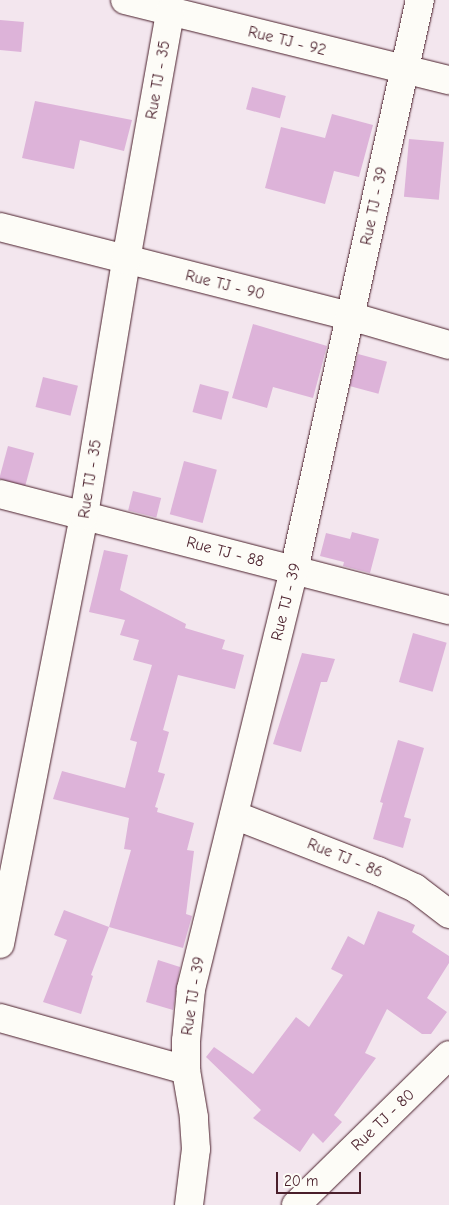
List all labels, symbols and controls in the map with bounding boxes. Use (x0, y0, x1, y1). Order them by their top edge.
street label: Rue TJ - 92 (246, 22, 328, 60)
street label: Rue TJ - 35 (142, 39, 174, 121)
street label: Rue TJ - 39 (356, 165, 392, 247)
street label: Rue TJ - 90 (183, 266, 267, 304)
street label: Rue TJ - 35 (74, 438, 106, 520)
street label: Rue TJ - 88 (184, 532, 266, 572)
street label: Rue TJ - 39 (267, 561, 305, 643)
street label: Rue TJ - 86 (304, 834, 386, 882)
street label: Rue TJ - 39 (177, 955, 209, 1037)
street label: Rue TJ - 80 (347, 1085, 419, 1155)
scale bar (279, 1162, 364, 1194)
text: 20 m (284, 1172, 318, 1190)

